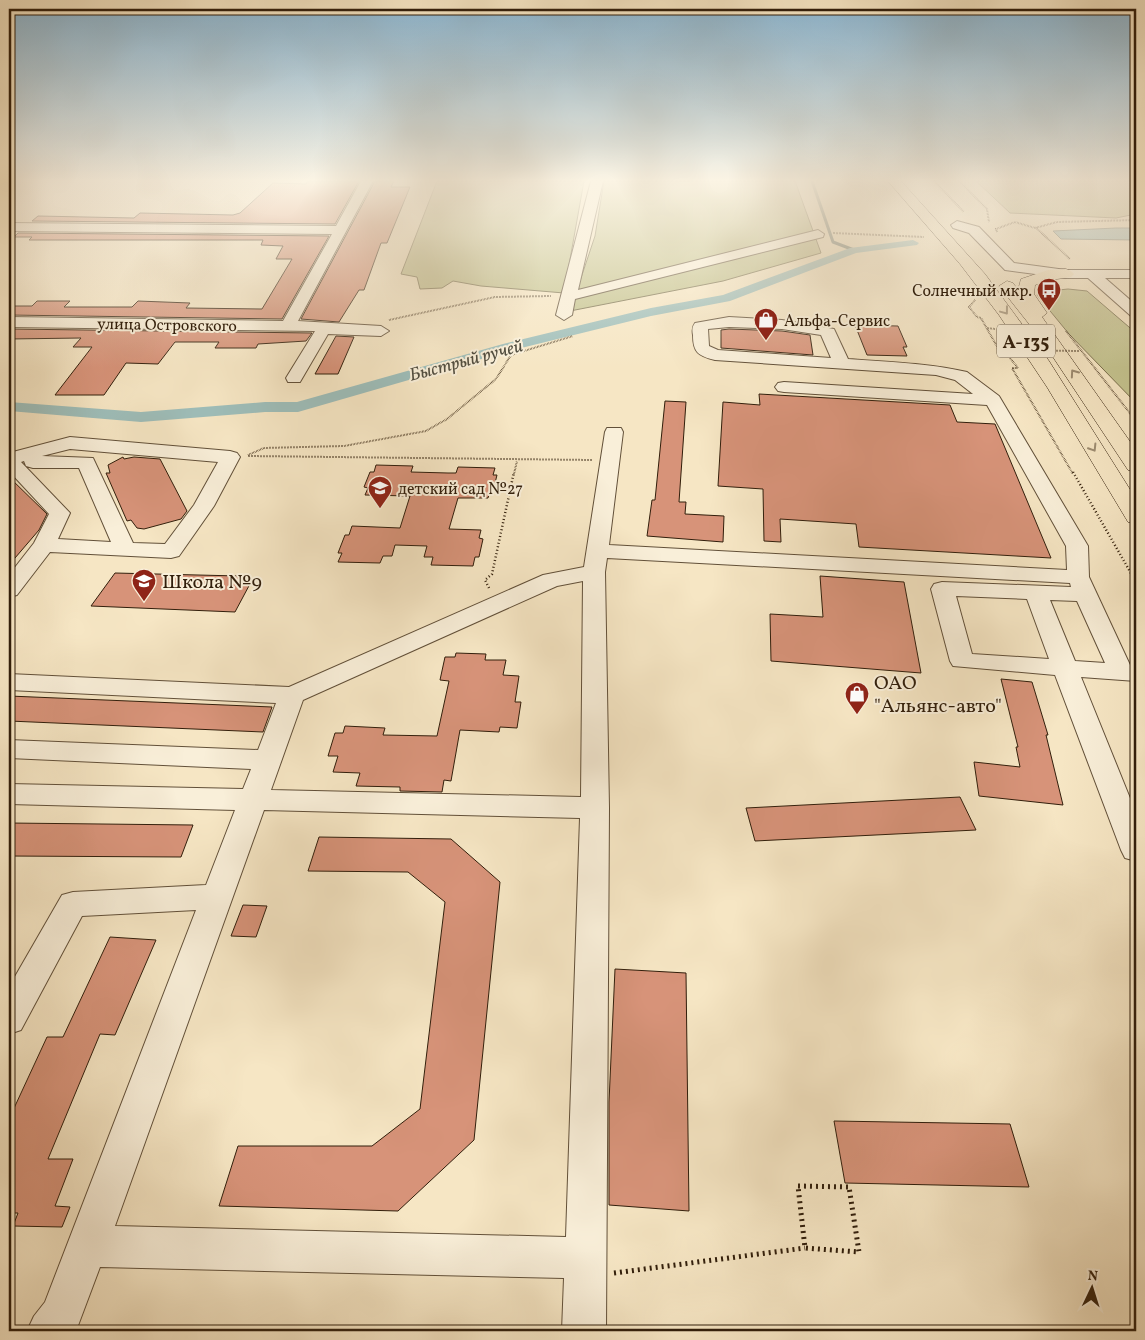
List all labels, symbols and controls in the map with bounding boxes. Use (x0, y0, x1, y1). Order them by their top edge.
bus stop icon: Солнечный мкр. (1036, 277, 1062, 311)
place label: Солнечный мкр. (912, 281, 1032, 303)
one-way arrow (999, 305, 1008, 315)
shop icon: Альфа-Сервис (753, 307, 779, 341)
place label: Альфа-Сервис (784, 311, 890, 333)
street label: улица Островского (97, 314, 237, 338)
road number: А-135 (997, 324, 1055, 358)
water label: Быстрый ручей (407, 334, 526, 389)
one-way arrow (1071, 370, 1080, 379)
one-way arrow (1087, 442, 1096, 451)
school or university icon: детский сад №27 (367, 475, 393, 509)
place label: детский сад №27 (398, 479, 523, 501)
school or university icon: Школа №9 (131, 568, 157, 602)
place label: Школа №9 (162, 569, 262, 597)
place label: ОАО "Альянс-авто" (874, 670, 1002, 721)
shop icon: ОАО "Альянс-авто" (844, 681, 870, 715)
north arrow (1068, 1262, 1118, 1312)
text: N (1087, 1267, 1099, 1286)

